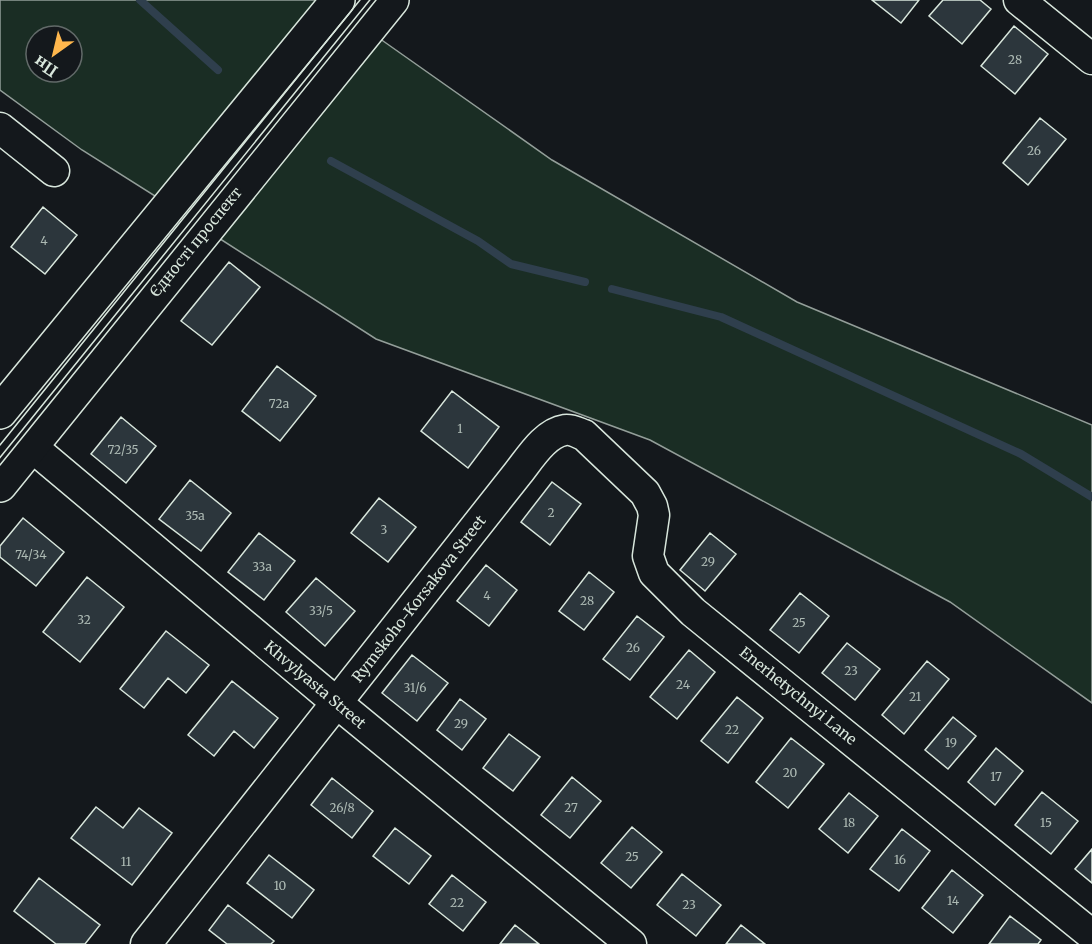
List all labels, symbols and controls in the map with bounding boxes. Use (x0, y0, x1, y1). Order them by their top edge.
north arrow (24, 24, 84, 84)
text: Пн (30, 51, 61, 81)
house number: 28 (1008, 52, 1022, 67)
house number: 26 (1027, 143, 1041, 158)
street label: Єдності проспект (145, 183, 246, 301)
house number: 4 (40, 233, 48, 248)
house number: 72а (269, 396, 290, 411)
house number: 1 (457, 421, 463, 436)
house number: 72/35 (107, 442, 139, 457)
house number: 2 (547, 505, 555, 520)
house number: 35а (185, 508, 205, 523)
street label: Rymskoho-Korsakova Street (348, 511, 490, 686)
house number: 3 (381, 522, 388, 537)
house number: 74/34 (15, 547, 47, 562)
house number: 29 (701, 554, 715, 569)
house number: 33а (252, 559, 272, 574)
house number: 4 (483, 588, 491, 603)
house number: 28 (580, 593, 594, 608)
house number: 33/5 (309, 603, 333, 618)
house number: 32 (77, 612, 91, 627)
house number: 25 (792, 615, 806, 630)
street label: Khvylyasta Street (261, 637, 370, 733)
house number: 26 (626, 640, 640, 655)
street label: Enerhetychnyi Lane (736, 642, 861, 749)
house number: 23 (844, 663, 858, 678)
house number: 24 (676, 677, 691, 692)
house number: 31/6 (404, 680, 426, 695)
house number: 21 (909, 689, 922, 704)
house number: 29 (454, 716, 468, 731)
house number: 22 (725, 722, 739, 737)
house number: 19 (945, 735, 957, 750)
house number: 20 (783, 765, 798, 780)
house number: 17 (990, 769, 1002, 784)
house number: 26/8 (329, 800, 355, 815)
house number: 27 (564, 800, 578, 815)
house number: 18 (843, 815, 855, 830)
house number: 15 (1040, 815, 1052, 830)
house number: 25 (625, 849, 639, 864)
house number: 16 (894, 852, 906, 867)
house number: 11 (121, 854, 132, 869)
house number: 10 (274, 878, 287, 893)
house number: 14 (947, 893, 960, 908)
house number: 22 (450, 895, 464, 910)
house number: 23 (682, 897, 696, 912)

